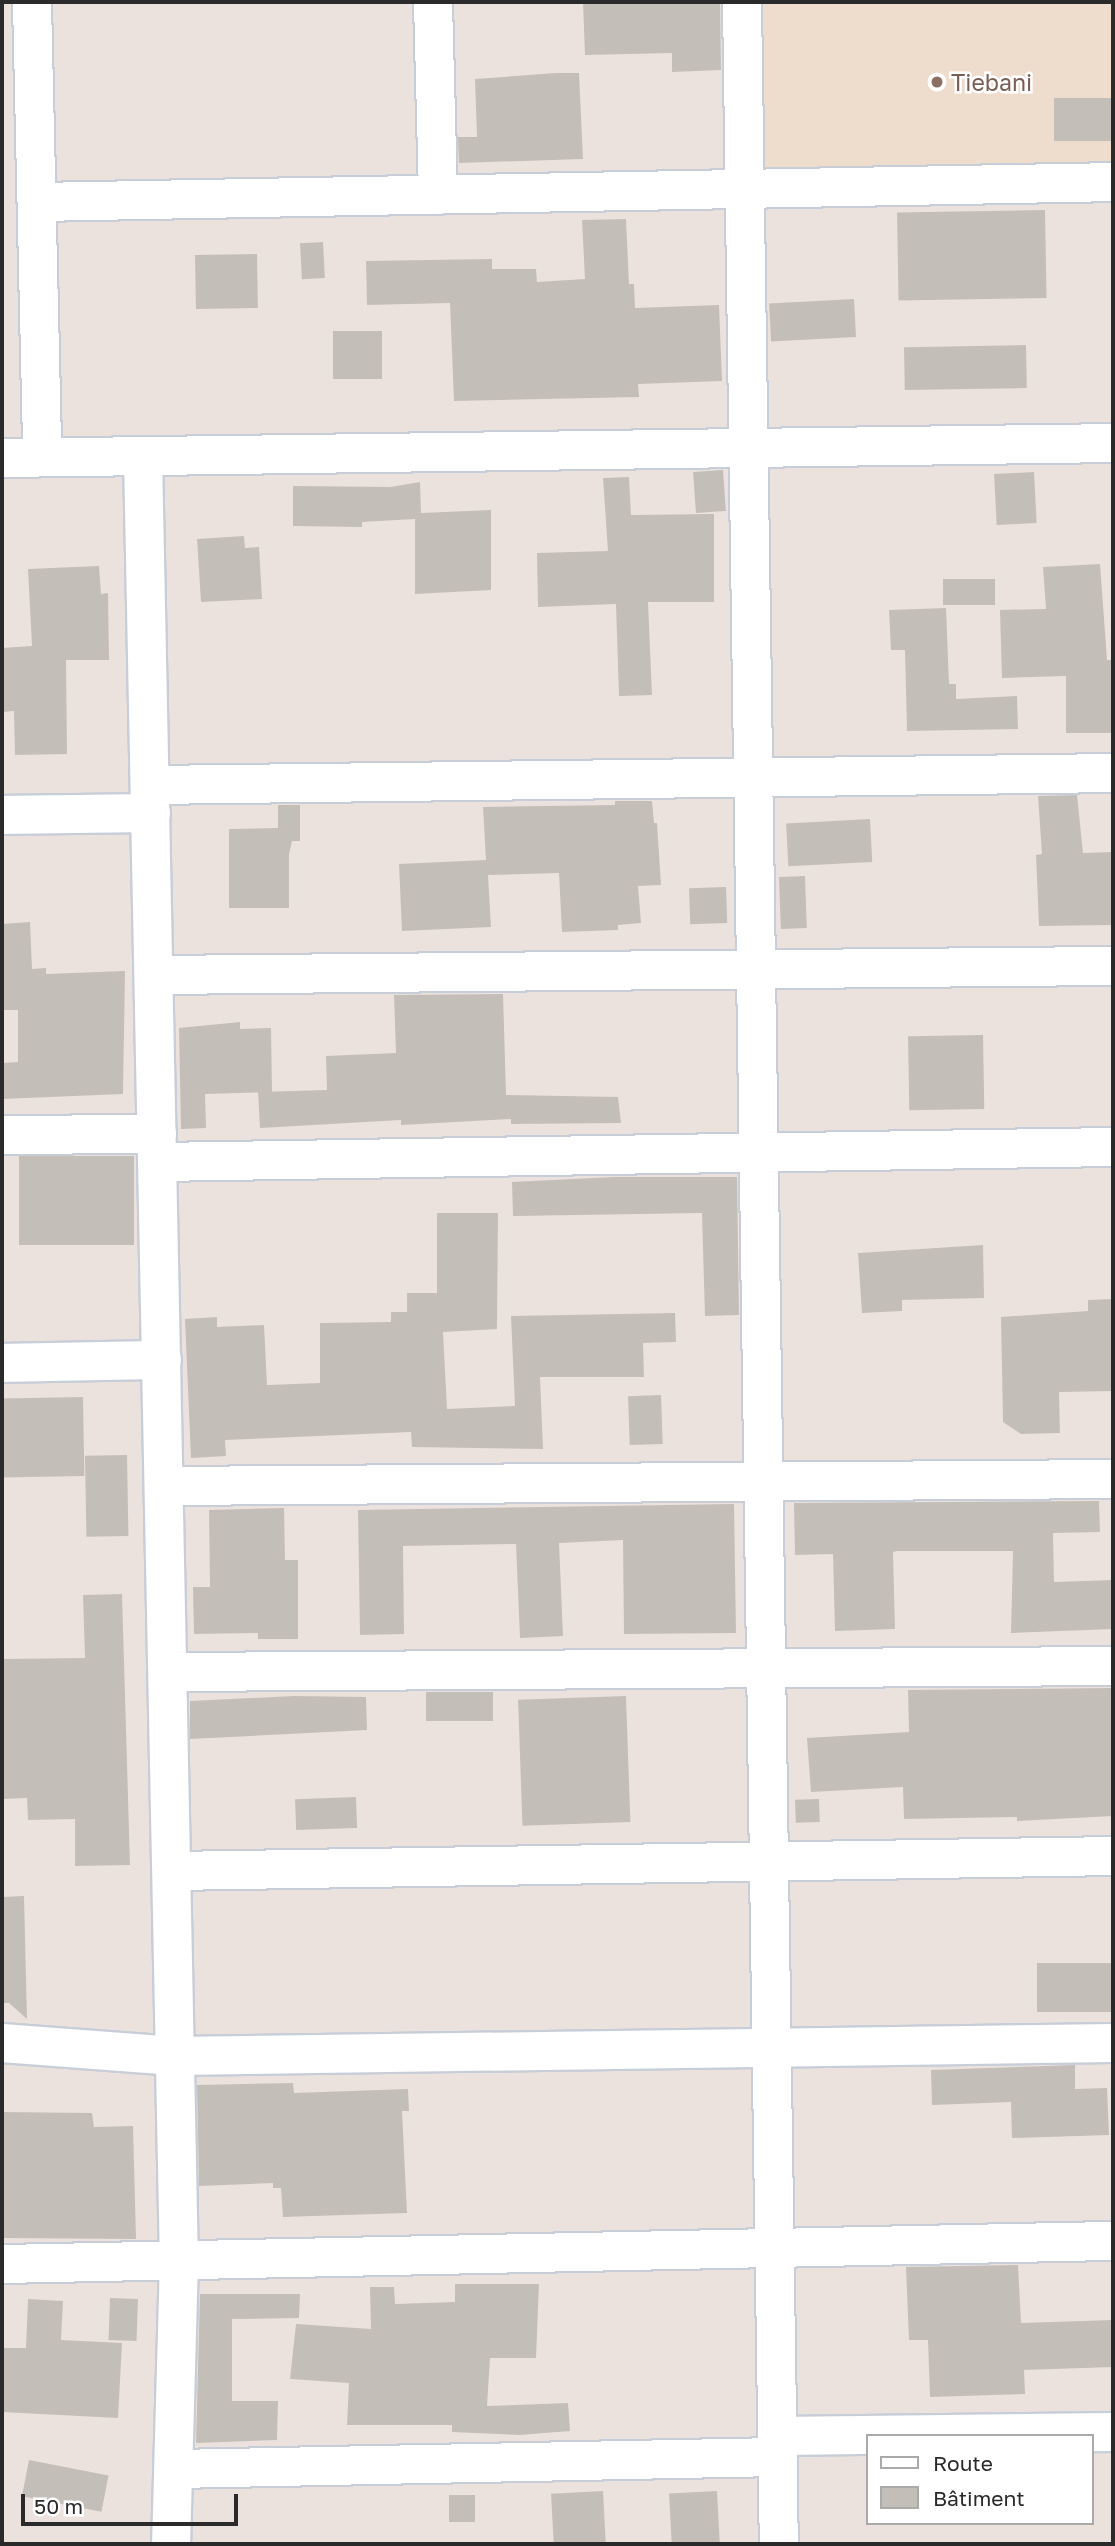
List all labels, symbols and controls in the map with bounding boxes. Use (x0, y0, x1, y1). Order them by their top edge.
place label: Tiebani (951, 68, 1032, 96)
marker: Tiebani (929, 74, 945, 90)
legend (866, 2434, 1094, 2525)
text: Route (933, 2450, 993, 2476)
scale bar (24, 2480, 242, 2524)
text: Bâtiment (933, 2485, 1025, 2511)
text: 50 m (34, 2493, 83, 2519)

